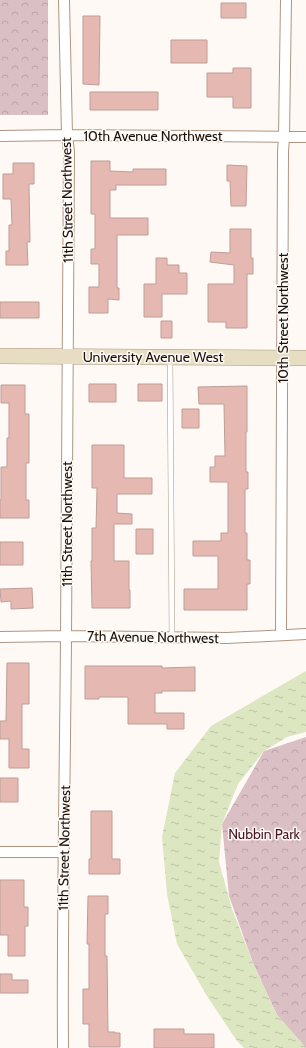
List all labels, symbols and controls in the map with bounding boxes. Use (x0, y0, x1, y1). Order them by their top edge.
street label: 10th Avenue Northwest (83, 127, 223, 145)
street label: 11th Street Northwest (57, 137, 77, 263)
street label: 10th Street Northwest (274, 252, 292, 383)
street label: University Avenue West (83, 348, 224, 366)
street label: 11th Street Northwest (58, 461, 76, 587)
street label: 7th Avenue Northwest (87, 627, 219, 647)
street label: 11th Street Northwest (54, 785, 74, 911)
park label: Nubbin Park (228, 825, 301, 843)

